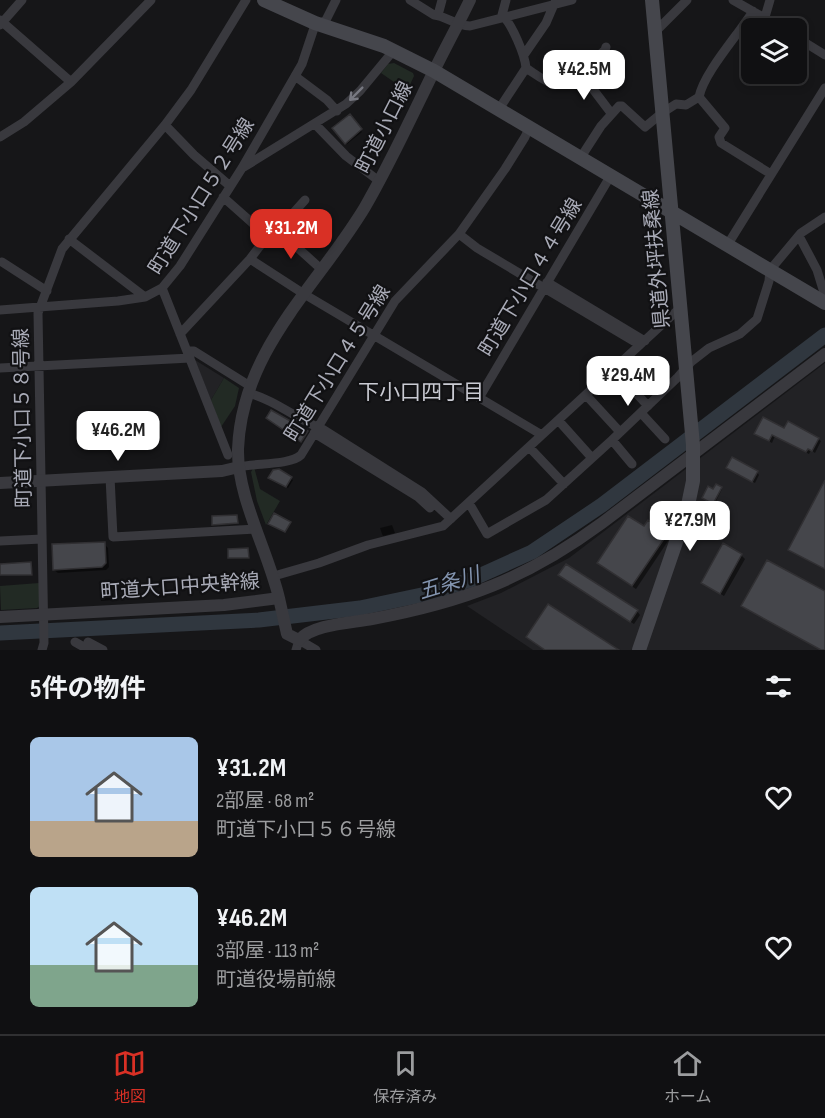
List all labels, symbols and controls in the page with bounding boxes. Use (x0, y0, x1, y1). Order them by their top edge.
map controls (741, 18, 807, 84)
button: layers (741, 18, 807, 84)
pin: ¥42.5M (535, 50, 633, 101)
text: ¥42.5M (557, 57, 611, 81)
street label: 町道小口線 (351, 77, 418, 177)
one-way arrow (348, 87, 363, 102)
street label: 町道下小口５２号線 (144, 114, 260, 279)
street label: 県道外坪扶桑線 (639, 188, 675, 330)
street label: 町道下小口４４号線 (474, 194, 587, 361)
pin: ¥31.2M (242, 209, 340, 260)
text: ¥31.2M (264, 216, 318, 240)
street label: 町道下小口４５号線 (280, 281, 396, 446)
street label: 町道下小口５８号線 (9, 328, 37, 508)
pin: ¥29.4M (579, 356, 677, 407)
text: ¥29.4M (601, 363, 655, 387)
district label: 下小口四丁目 (358, 380, 484, 405)
pin: ¥46.2M (69, 411, 167, 462)
text: ¥46.2M (91, 418, 145, 442)
pin: ¥27.9M (641, 501, 739, 552)
text: ¥27.9M (664, 508, 716, 532)
water label: 五条川 (415, 562, 485, 605)
street label: 町道大口中央幹線 (99, 569, 261, 605)
icon: filters (762, 670, 795, 703)
text: 5件の物件 (30, 674, 145, 705)
text: ¥31.2M (216, 753, 286, 784)
icon: home (78, 761, 150, 833)
icon: heart (762, 781, 795, 814)
text: 2部屋 · 68 m² (216, 789, 314, 813)
text: 町道下小口５６号線 (216, 818, 396, 842)
text: ¥46.2M (216, 903, 287, 934)
icon: home (78, 911, 150, 983)
icon: heart (762, 931, 795, 964)
text: 3部屋 · 113 m² (216, 939, 319, 963)
text: 町道役場前線 (216, 968, 336, 992)
tab: 地図 (113, 1047, 146, 1107)
tab: 保存済み (373, 1047, 437, 1107)
tab: ホーム (664, 1047, 712, 1107)

